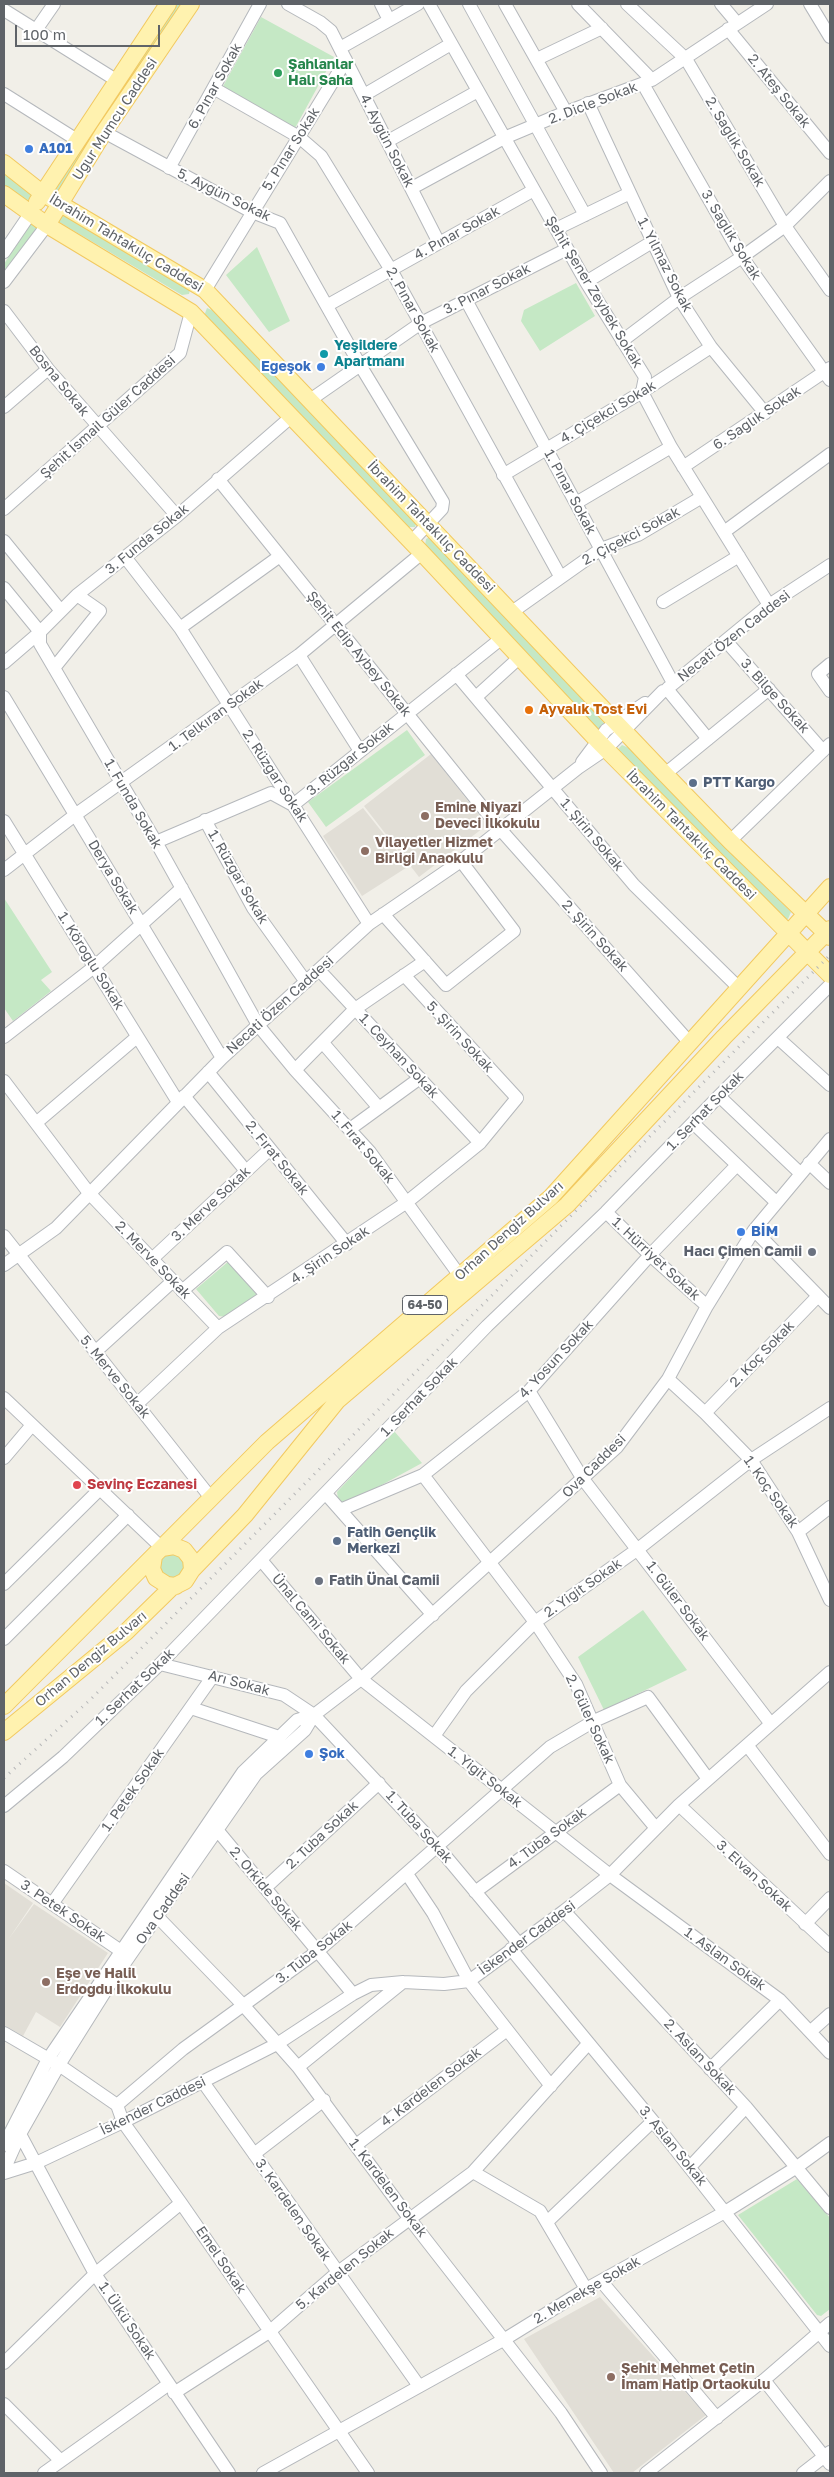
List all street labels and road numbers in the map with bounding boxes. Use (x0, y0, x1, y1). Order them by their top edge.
street label: 6. Pınar Sokak (184, 40, 246, 132)
street label: 2. Ateş Sokak (744, 51, 814, 131)
street label: Uğur Mumcu Caddesi (69, 55, 161, 183)
street label: 2. Dicle Sokak (546, 78, 640, 128)
street label: 4. Aygün Sokak (356, 92, 418, 190)
street label: 2. Sağlık Sokak (702, 94, 768, 190)
street label: 5. Pınar Sokak (259, 104, 323, 194)
street label: 5. Aygün Sokak (174, 165, 274, 225)
street label: 3. Sağlık Sokak (698, 187, 764, 283)
street label: İbrahim Tahtakılıç Caddesi (46, 190, 206, 296)
street label: 4. Pınar Sokak (411, 202, 503, 264)
street label: Şehit Şener Zeybek Sokak (542, 213, 646, 371)
street label: 1. Yılmaz Sokak (634, 215, 696, 315)
street label: 3. Pınar Sokak (441, 260, 533, 318)
street label: 2. Pınar Sokak (383, 264, 443, 356)
street label: Bosna Sokak (25, 342, 93, 420)
street label: Şehit İsmail Güler Caddesi (37, 352, 179, 482)
street label: 4. Çiçekci Sokak (557, 377, 659, 447)
street label: 6. Sağlık Sokak (710, 382, 804, 454)
street label: 1. Pınar Sokak (541, 447, 599, 537)
street label: İbrahim Tahtakılıç Caddesi (364, 458, 498, 596)
street label: 3. Funda Sokak (102, 500, 192, 578)
street label: 2. Çiçekci Sokak (579, 503, 683, 569)
street label: Necati Özen Caddesi (674, 587, 794, 685)
street label: Şehit Edip Aybey Sokak (303, 588, 415, 720)
street label: 3. Bilge Sokak (737, 655, 813, 737)
street label: 1. Telkıran Sokak (166, 675, 266, 755)
street label: 3. Rüzgar Sokak (303, 719, 397, 799)
street label: 2. Rüzgar Sokak (239, 727, 311, 825)
street label: 1. Funda Sokak (101, 756, 165, 852)
street label: İbrahim Tahtakılıç Caddesi (623, 767, 759, 903)
street label: 1. Şirin Sokak (557, 795, 627, 875)
street label: 1. Rüzgar Sokak (204, 827, 272, 927)
street label: Derya Sokak (84, 837, 142, 917)
street label: 2. Şirin Sokak (558, 897, 632, 975)
street label: 1. Köroğlu Sokak (54, 909, 128, 1013)
street label: Necati Özen Caddesi (223, 952, 337, 1058)
street label: 5. Şirin Sokak (423, 998, 497, 1076)
street label: 1. Ceyhan Sokak (356, 1010, 442, 1102)
street label: 1. Serhat Sokak (663, 1068, 747, 1154)
street label: 1. Fırat Sokak (328, 1107, 398, 1187)
street label: 2. Fırat Sokak (242, 1117, 312, 1199)
street label: 3. Merve Sokak (168, 1163, 254, 1245)
street label: Orhan Dengiz Bulvarı (451, 1178, 567, 1284)
street label: 1. Hürriyet Sokak (609, 1214, 703, 1304)
street label: 2. Merve Sokak (112, 1217, 194, 1303)
street label: 4. Şirin Sokak (287, 1223, 373, 1287)
road number: 64-50 (402, 1296, 448, 1314)
street label: 4. Yosun Sokak (515, 1316, 597, 1402)
street label: 2. Koç Sokak (726, 1317, 798, 1391)
street label: 5. Merve Sokak (76, 1332, 154, 1422)
street label: 1. Serhat Sokak (377, 1354, 461, 1440)
street label: Ova Caddesi (559, 1431, 629, 1501)
street label: 1. Koç Sokak (740, 1453, 802, 1531)
street label: 2. Yiğit Sokak (541, 1555, 625, 1621)
street label: 1. Güler Sokak (643, 1558, 713, 1644)
street label: Ünal Cami Sokak (268, 1570, 354, 1668)
street label: Orhan Dengiz Bulvarı (32, 1607, 150, 1711)
street label: 1. Serhat Sokak (92, 1645, 178, 1729)
street label: Arı Sokak (206, 1667, 272, 1699)
street label: 2. Güler Sokak (562, 1672, 618, 1766)
street label: 1. Yiğit Sokak (445, 1743, 525, 1811)
street label: 1. Petek Sokak (98, 1745, 168, 1835)
street label: 1. Tuba Sokak (382, 1787, 456, 1867)
street label: 2. Tuba Sokak (282, 1797, 362, 1873)
street label: 4. Tuba Sokak (504, 1804, 590, 1872)
street label: 3. Elvan Sokak (713, 1837, 795, 1915)
street label: 2. Orkide Sokak (226, 1844, 306, 1934)
street label: Ova Caddesi (132, 1870, 194, 1948)
street label: 3. Petek Sokak (17, 1876, 109, 1946)
street label: İskender Caddesi (475, 1897, 579, 1979)
street label: 3. Tuba Sokak (272, 1917, 356, 1987)
street label: 1. Aslan Sokak (681, 1924, 769, 1994)
street label: 2. Aslan Sokak (660, 2015, 740, 2099)
street label: 4. Kardelen Sokak (378, 2044, 484, 2130)
street label: İskender Caddesi (97, 2073, 209, 2139)
street label: 3. Aslan Sokak (636, 2103, 710, 2189)
street label: 1. Kardelen Sokak (345, 2135, 431, 2241)
street label: 3. Kardelen Sokak (251, 2156, 335, 2264)
street label: Emel Sokak (192, 2223, 250, 2297)
street label: 5. Kardelen Sokak (293, 2224, 397, 2314)
street label: 2. Menekşe Sokak (531, 2253, 643, 2327)
street label: 1. Ülkü Sokak (95, 2279, 159, 2363)

